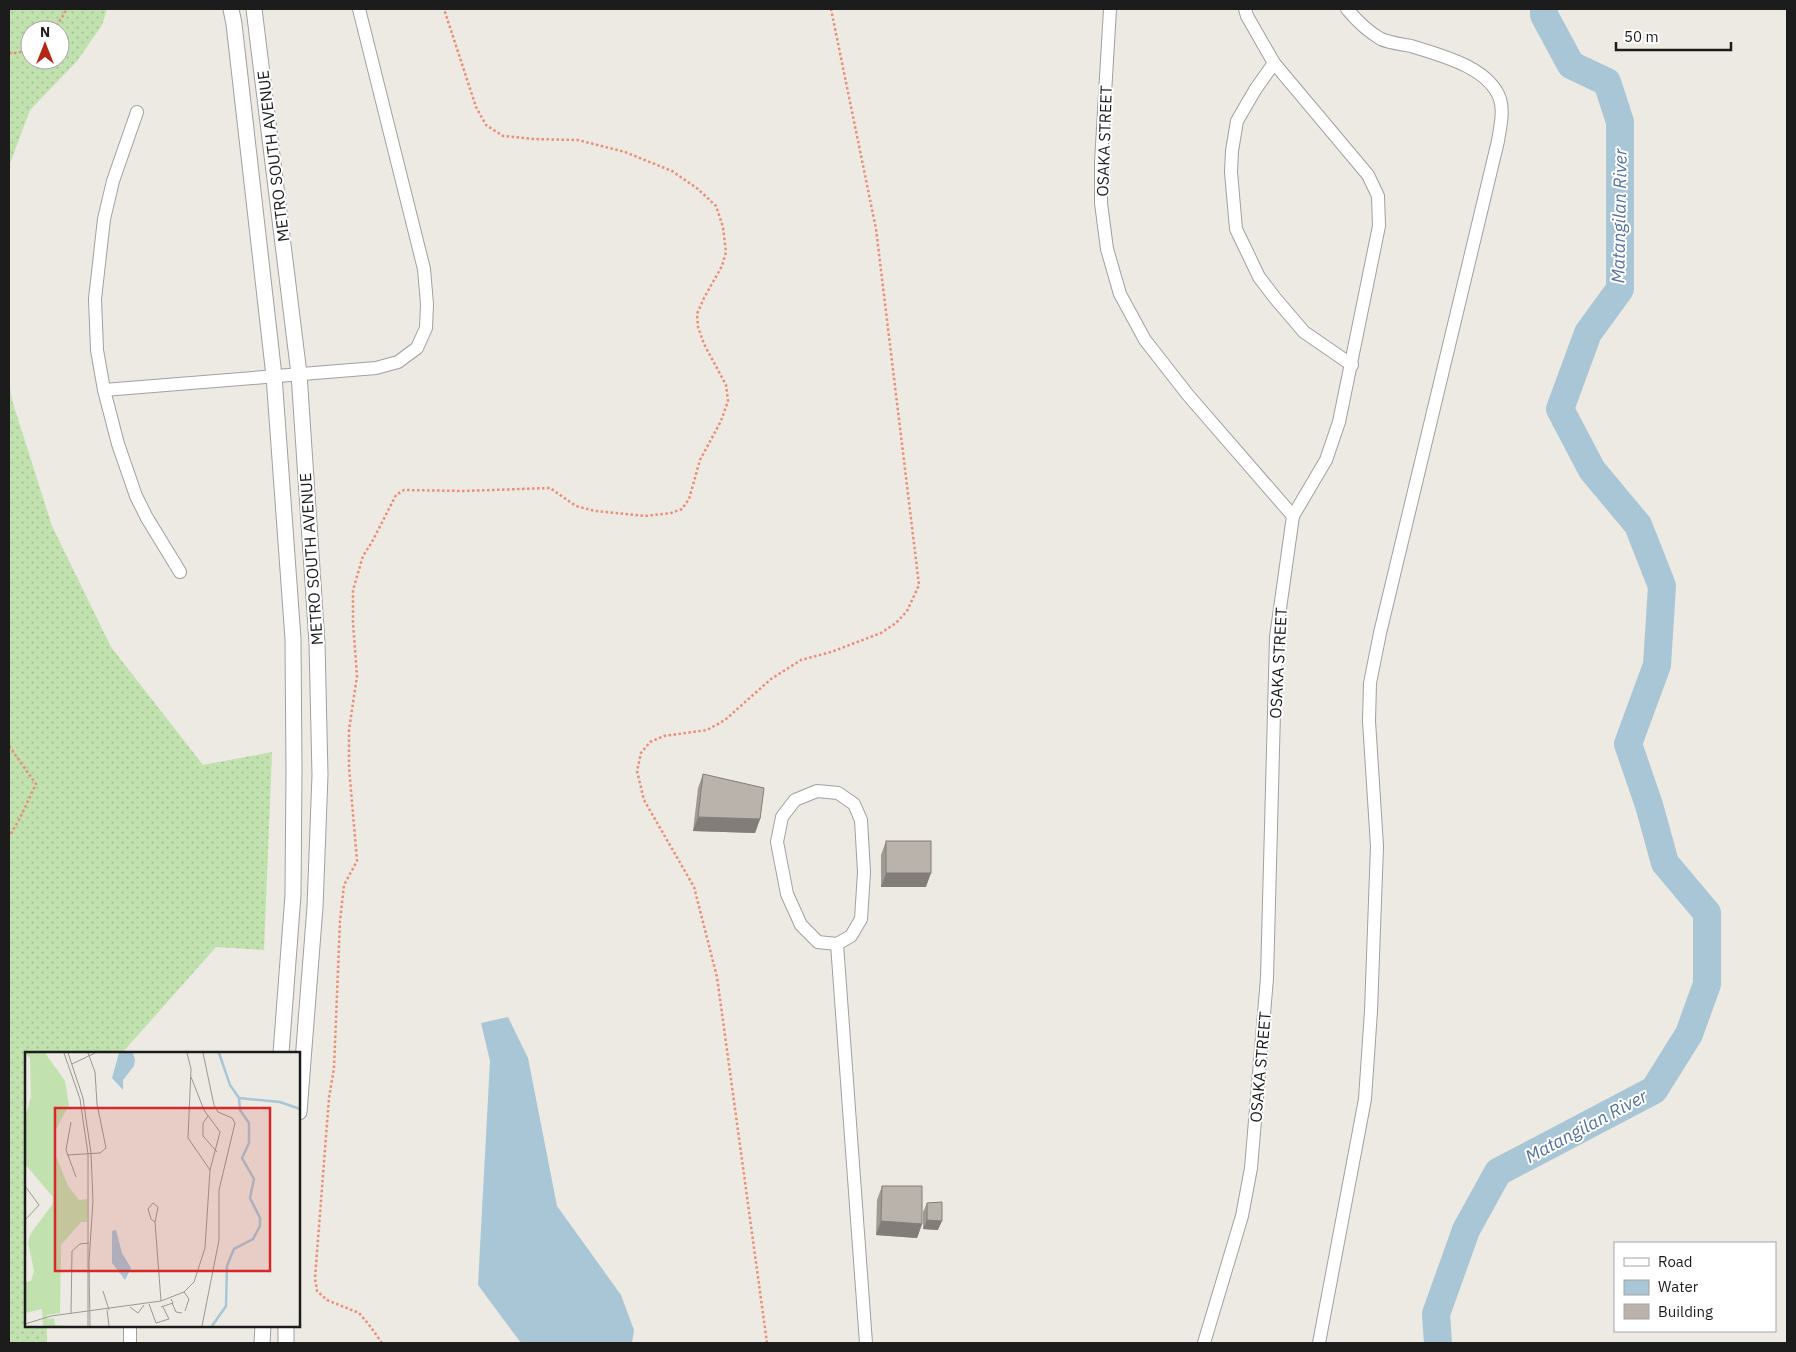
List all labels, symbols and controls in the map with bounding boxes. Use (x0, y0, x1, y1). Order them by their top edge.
north arrow (20, 20, 70, 70)
scale bar (1616, 20, 1731, 52)
text: N (40, 23, 50, 41)
text: 50 m (1624, 27, 1659, 46)
street label: METRO SOUTH AVENUE (253, 69, 293, 243)
street label: OSAKA STREET (1092, 85, 1116, 197)
water label: Matangilan River (1606, 148, 1632, 284)
street label: METRO SOUTH AVENUE (295, 472, 327, 646)
street label: OSAKA STREET (1265, 607, 1291, 719)
street label: OSAKA STREET (1245, 1011, 1275, 1123)
inset map (25, 1052, 300, 1327)
water label: Matangilan River (1521, 1084, 1651, 1168)
legend (1614, 1242, 1776, 1332)
text: Road (1658, 1252, 1693, 1271)
text: Water (1658, 1277, 1699, 1296)
text: Building (1658, 1302, 1713, 1321)

